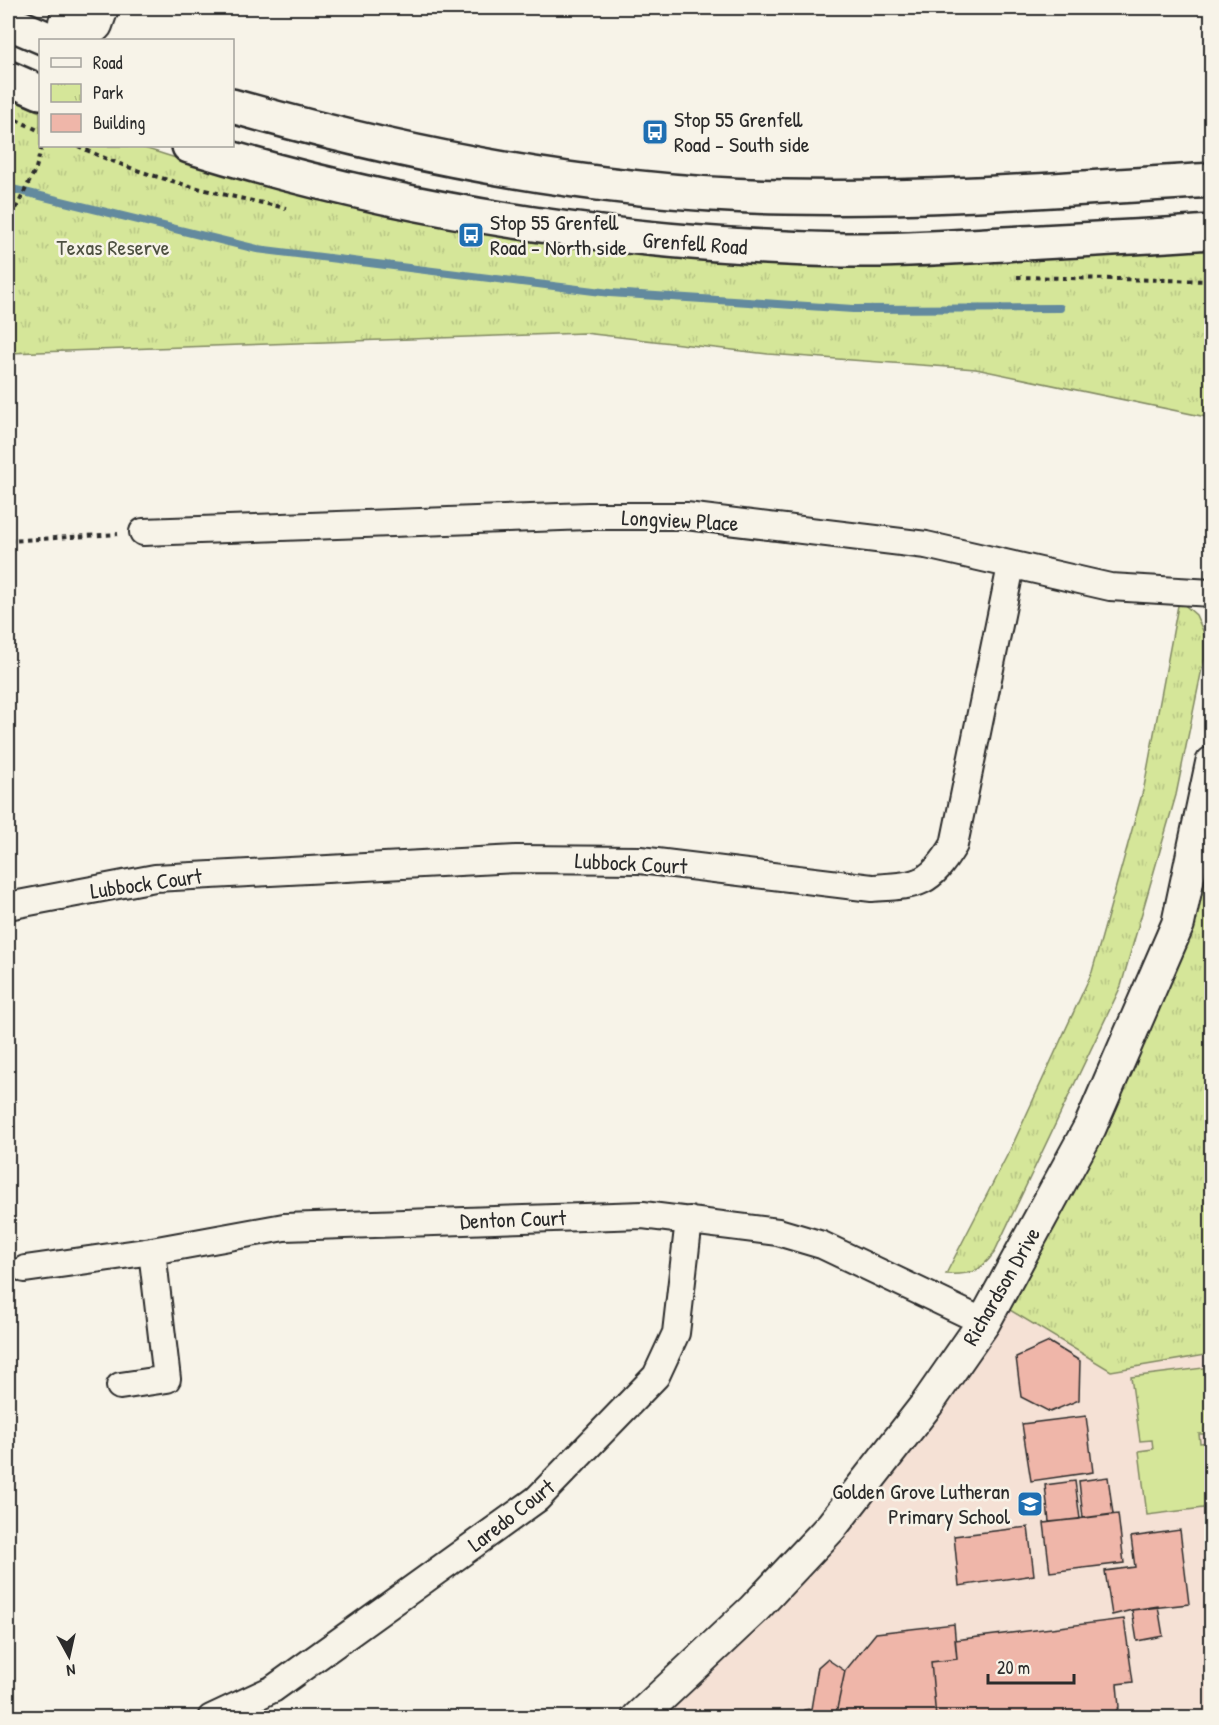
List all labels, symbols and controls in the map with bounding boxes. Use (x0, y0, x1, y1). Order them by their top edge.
legend (39, 39, 234, 147)
text: Road (93, 50, 123, 75)
text: Park (93, 80, 124, 105)
place label: Stop 55 Grenfell Road - South side (674, 104, 810, 159)
text: Building (93, 110, 145, 135)
bus stop icon: Stop 55 Grenfell Road - South side (640, 117, 670, 147)
place label: Stop 55 Grenfell Road - North side (490, 207, 627, 262)
bus stop icon: Stop 55 Grenfell Road - North side (456, 220, 486, 250)
street label: Grenfell Road (642, 224, 749, 262)
park label: Texas Reserve (56, 232, 170, 262)
street label: Longview Place (621, 502, 739, 538)
street label: Lubbock Court (574, 845, 688, 881)
street label: Lubbock Court (88, 860, 204, 906)
street label: Denton Court (459, 1202, 567, 1236)
street label: Richardson Drive (955, 1221, 1047, 1351)
street label: Laredo Court (461, 1471, 561, 1558)
place label: Golden Grove Lutheran Primary School (832, 1476, 1010, 1531)
school or university icon: Golden Grove Lutheran Primary School (1015, 1489, 1045, 1519)
north arrow (39, 1626, 99, 1686)
scale bar (988, 1647, 1074, 1685)
text: 20 m (997, 1655, 1030, 1680)
text: N (65, 1659, 77, 1682)

